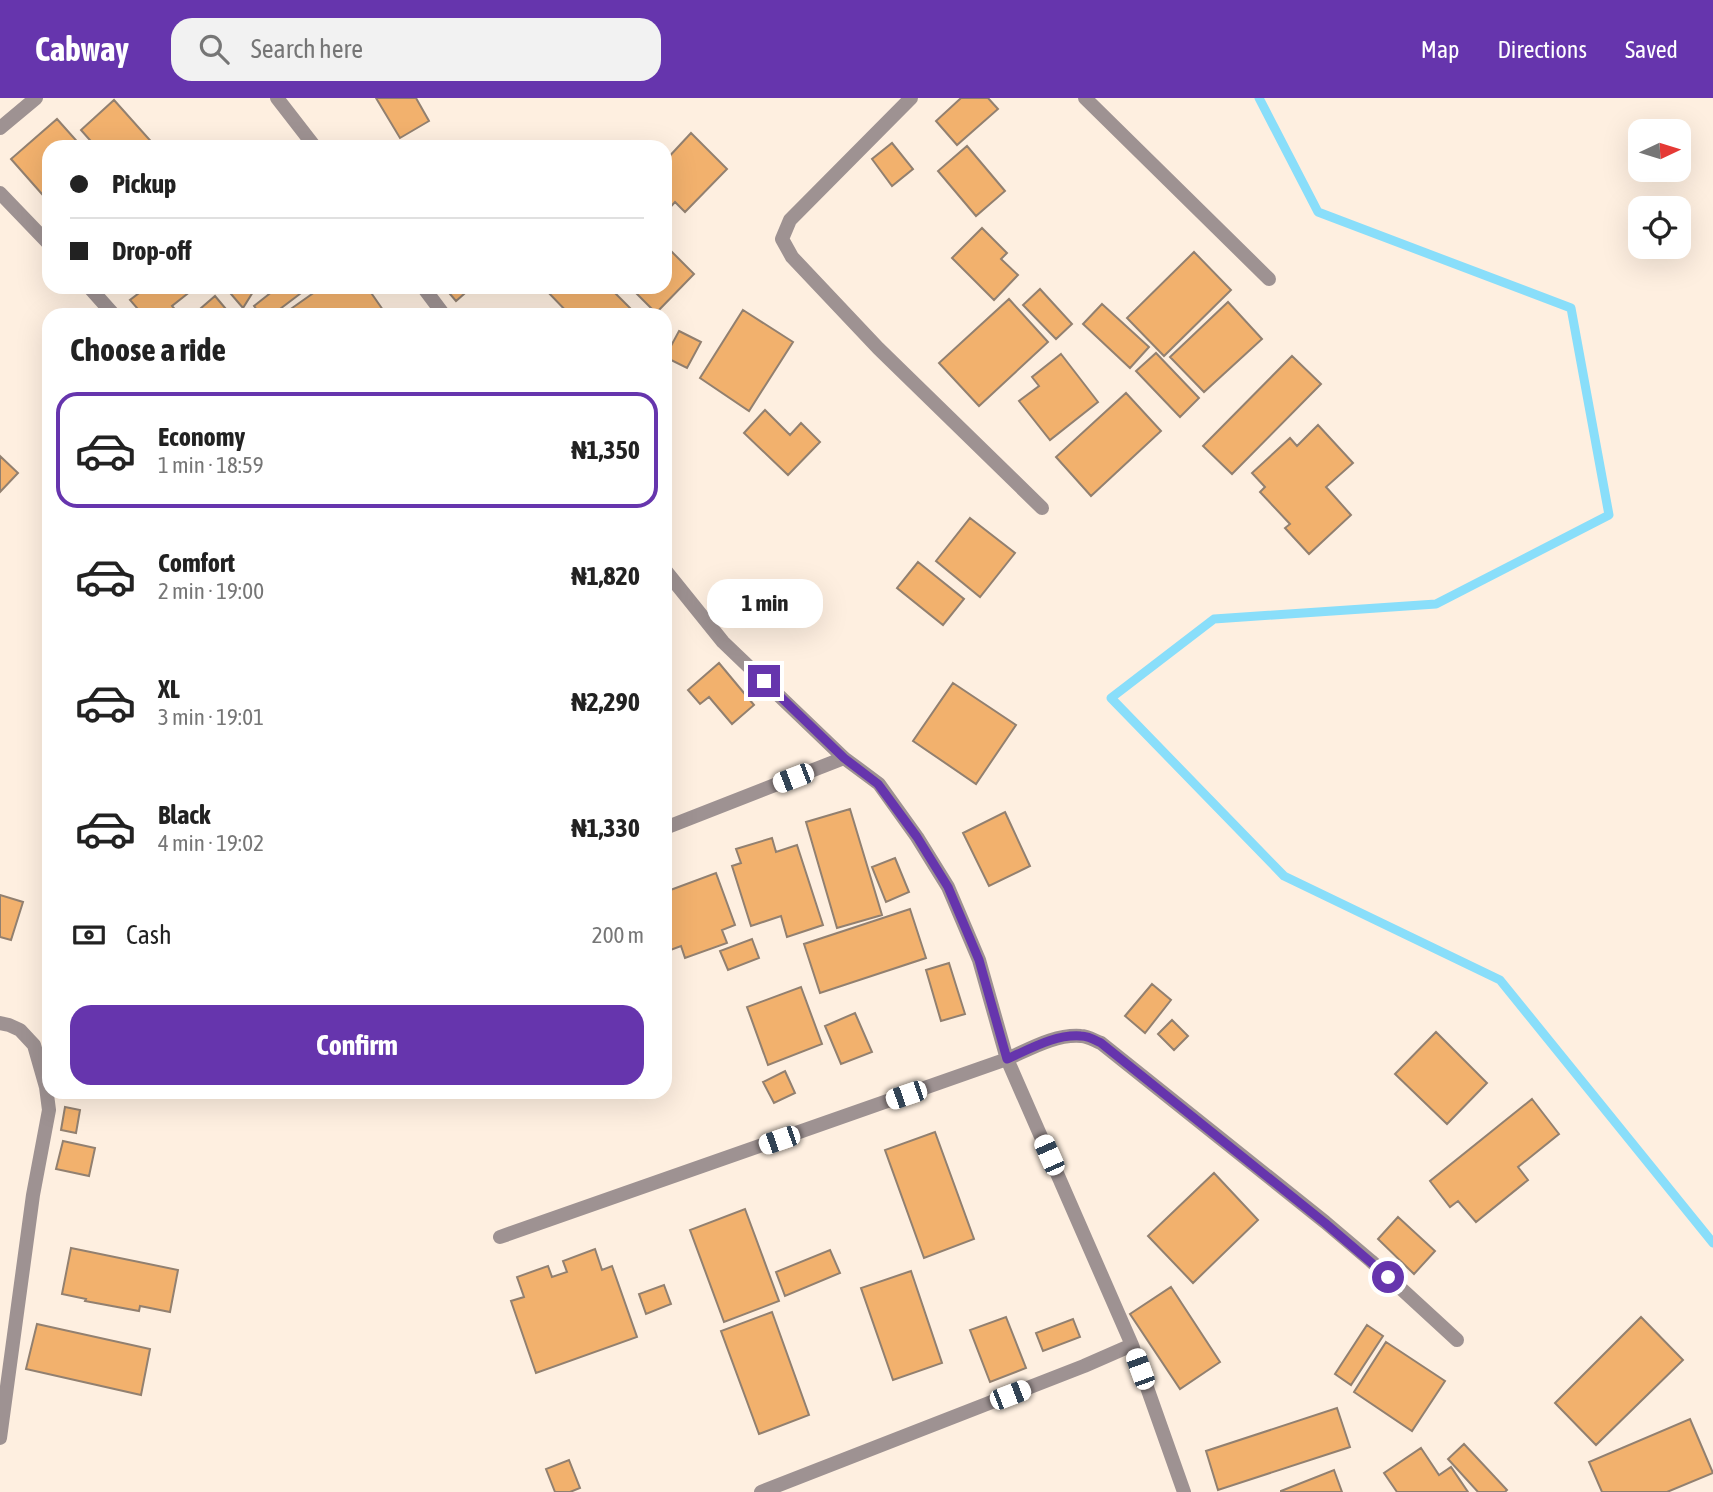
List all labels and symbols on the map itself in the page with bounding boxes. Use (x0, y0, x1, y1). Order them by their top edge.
north arrow (1628, 119, 1690, 182)
callout: 1 min (706, 580, 822, 628)
route end (748, 665, 780, 697)
car (770, 761, 817, 795)
car (883, 1078, 930, 1112)
car (756, 1123, 803, 1157)
car (1031, 1132, 1068, 1178)
route start (1372, 1261, 1404, 1293)
car (1123, 1346, 1158, 1392)
car (987, 1378, 1034, 1412)

